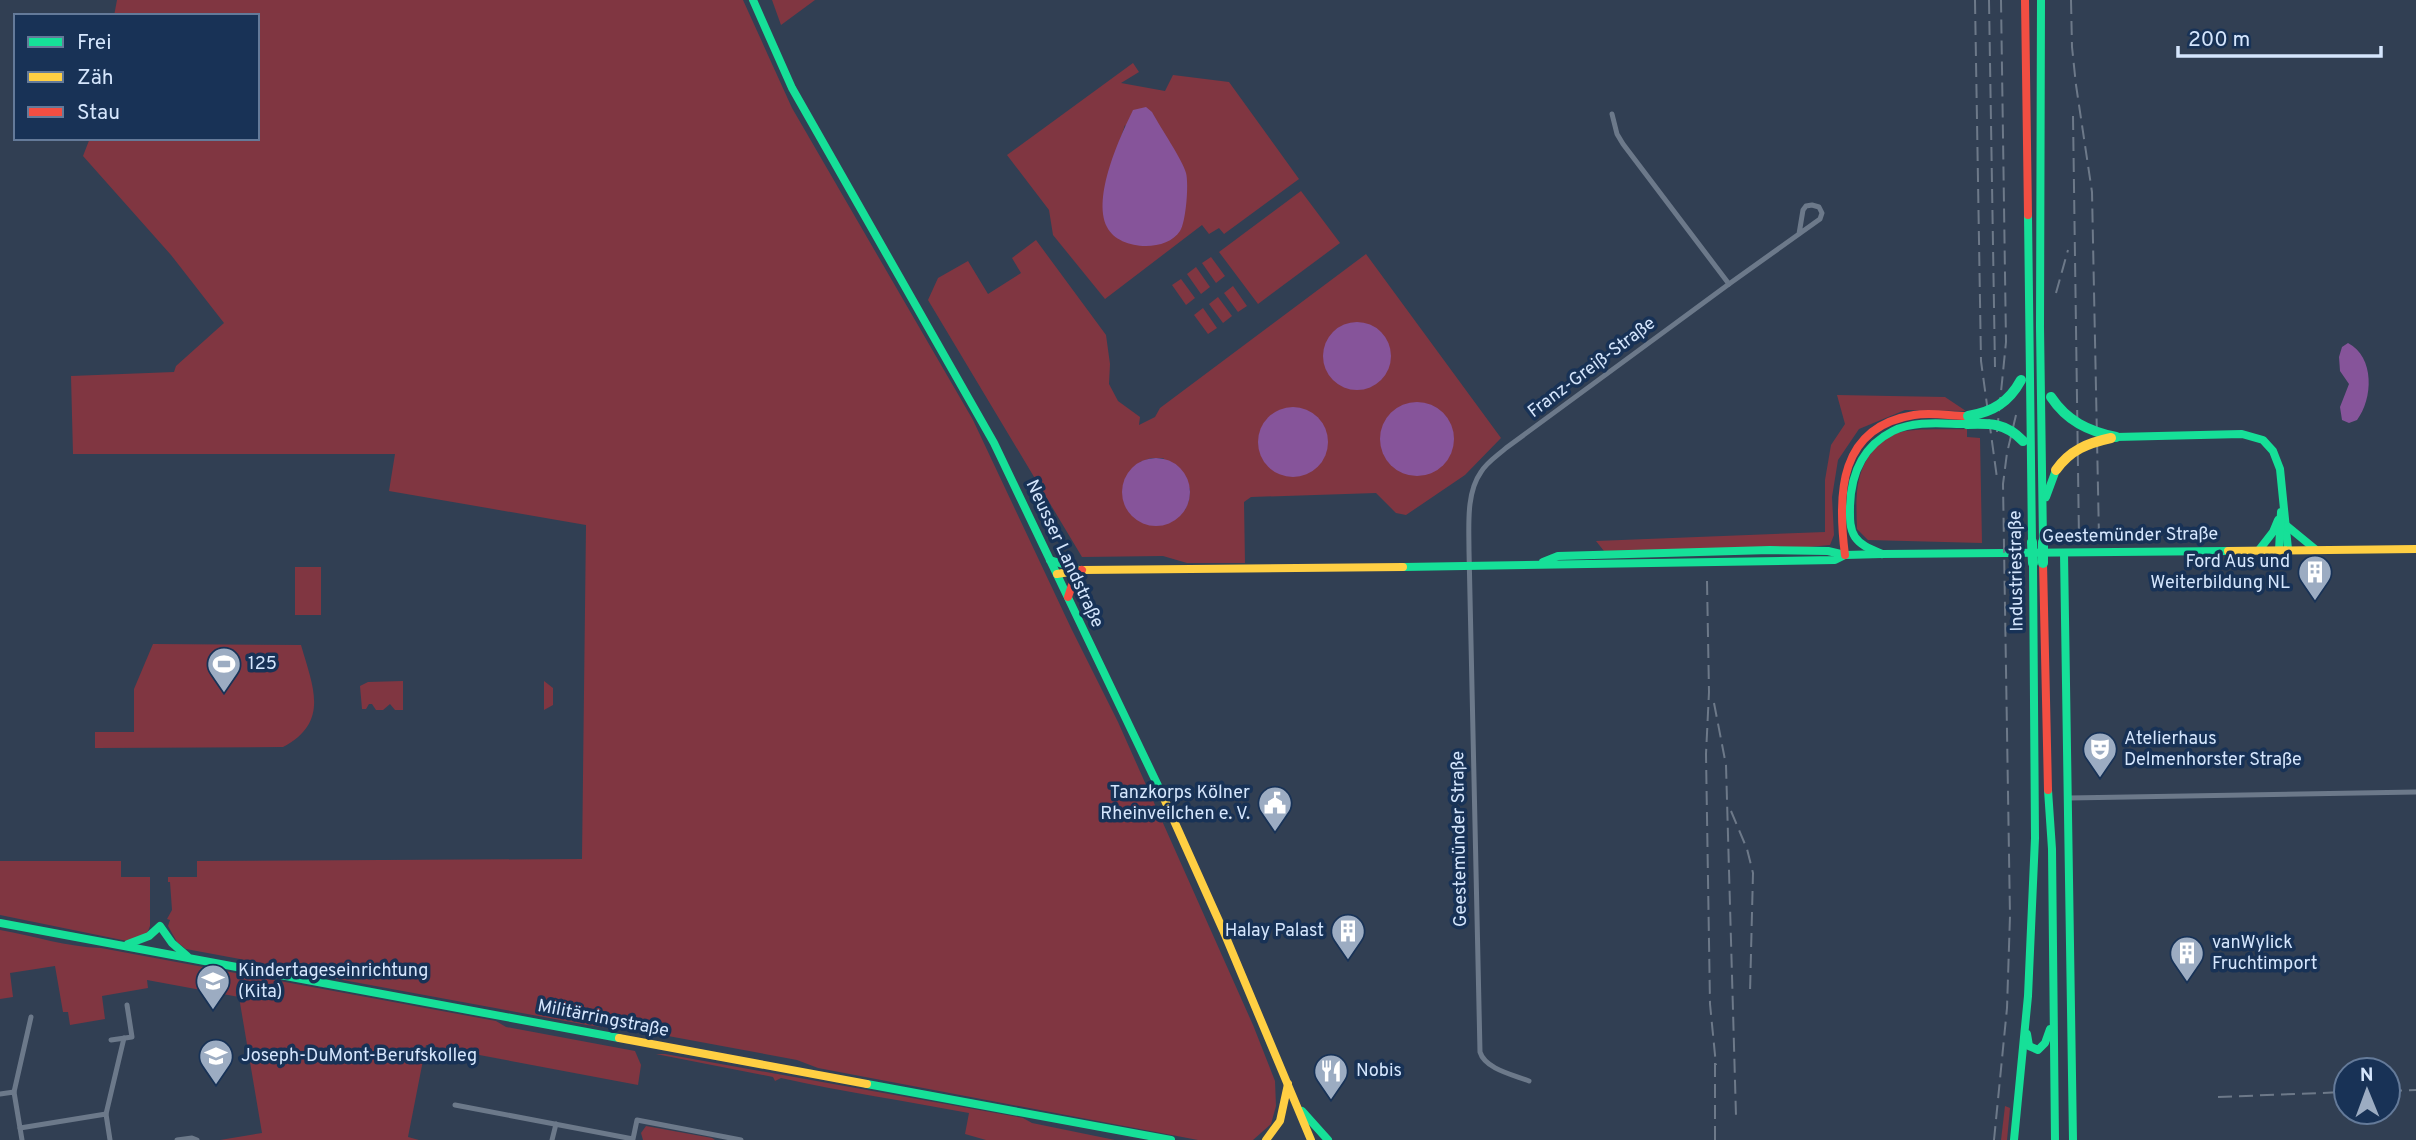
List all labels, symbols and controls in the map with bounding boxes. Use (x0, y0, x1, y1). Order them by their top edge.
legend (14, 14, 259, 140)
scale bar (2178, 14, 2381, 58)
text: 200 m (2188, 27, 2250, 54)
text: Frei (77, 30, 112, 57)
text: Zäh (77, 65, 114, 92)
text: Stau (77, 100, 120, 127)
street label: Franz-Greiß-Straße (1524, 312, 1660, 424)
street label: Neusser Landstraße (1020, 476, 1108, 632)
street label: Industriestraße (2004, 510, 2030, 632)
street label: Geestemünder Straße (2042, 523, 2218, 549)
place label: Ford Aus und Weiterbildung NL (2150, 551, 2290, 595)
building icon: Ford Aus und Weiterbildung NL (2296, 553, 2334, 602)
sports icon: 125 (205, 645, 243, 694)
place label: 125 (248, 653, 277, 676)
place label: Atelierhaus Delmenhorster Straße (2124, 728, 2302, 772)
theatre icon: Atelierhaus Delmenhorster Straße (2081, 730, 2119, 779)
street label: Geestemünder Straße (1447, 751, 1473, 927)
place label: Tanzkorps Kölner Rheinveilchen e. V. (1100, 782, 1250, 826)
public building icon: Tanzkorps Kölner Rheinveilchen e. V. (1256, 784, 1294, 833)
building icon: Halay Palast (1329, 912, 1367, 961)
place label: Halay Palast (1225, 920, 1324, 943)
place label: vanWylick Fruchtimport (2212, 932, 2317, 976)
building icon: vanWylick Fruchtimport (2168, 934, 2206, 983)
place label: Kindertageseinrichtung (Kita) (238, 960, 428, 1004)
school or university icon: Kindertageseinrichtung (Kita) (194, 962, 232, 1011)
street label: Militärringstraße (535, 995, 671, 1043)
school or university icon: Joseph-DuMont-Berufskolleg (197, 1037, 235, 1086)
place label: Joseph-DuMont-Berufskolleg (241, 1045, 477, 1068)
restaurant icon: Nobis (1312, 1052, 1350, 1101)
north arrow (2332, 1056, 2402, 1126)
place label: Nobis (1356, 1060, 1402, 1083)
text: N (2360, 1064, 2374, 1088)

